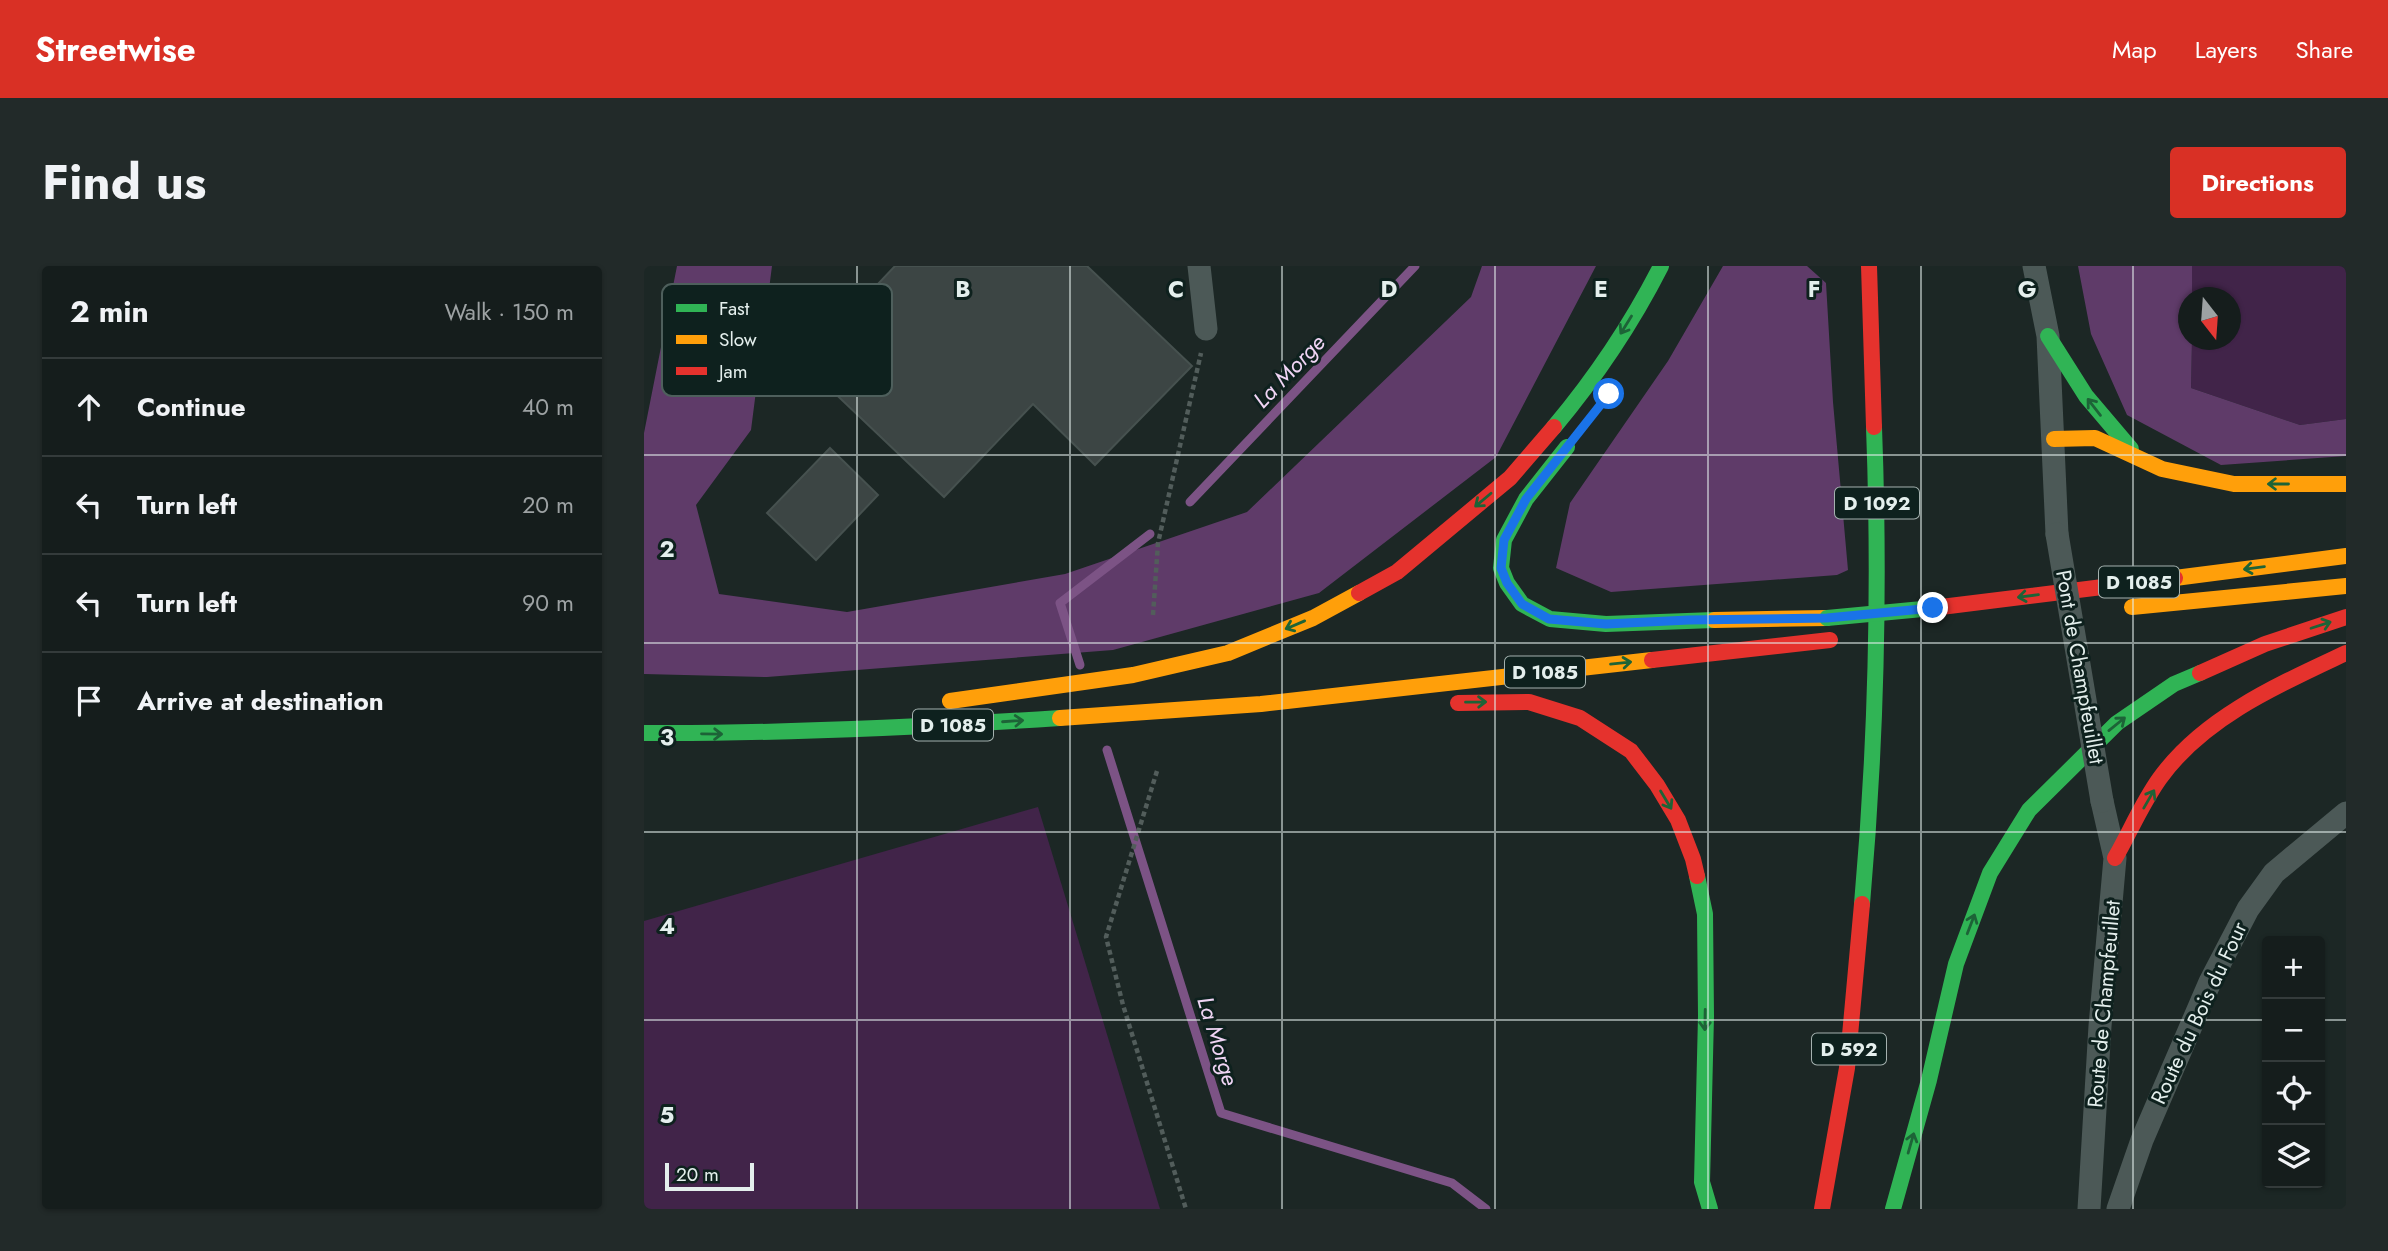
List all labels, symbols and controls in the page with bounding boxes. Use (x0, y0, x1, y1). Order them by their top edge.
text: Streetwise (35, 26, 196, 73)
text: Map (2112, 32, 2157, 67)
text: Layers (2195, 32, 2257, 67)
text: Share (2295, 32, 2353, 67)
text: Find us (42, 147, 206, 217)
button: Directions (2170, 147, 2346, 218)
text: B (955, 272, 971, 306)
text: C (1168, 272, 1184, 306)
text: D (1381, 272, 1398, 306)
text: E (1594, 272, 1608, 306)
text: F (1808, 272, 1820, 306)
text: G (2018, 272, 2036, 306)
legend (662, 284, 892, 396)
north arrow (2178, 287, 2241, 350)
text: 2 min (70, 290, 149, 333)
text: Walk · 150 m (444, 295, 574, 329)
text: Fast (719, 295, 750, 322)
one-way arrow (1619, 314, 1633, 334)
text: Slow (719, 326, 757, 353)
water label: La Morge (1245, 326, 1333, 416)
text: Jam (716, 358, 748, 385)
route start (1593, 378, 1624, 409)
icon: ahead (70, 388, 108, 426)
text: Continue (137, 388, 246, 426)
text: 40 m (522, 390, 574, 424)
one-way arrow (2086, 398, 2101, 417)
one-way arrow (2267, 477, 2290, 491)
icon: left (70, 486, 108, 524)
text: Turn left (137, 486, 237, 524)
road number: D 1092 (1835, 487, 1919, 518)
text: 20 m (522, 488, 574, 522)
one-way arrow (1475, 492, 1493, 508)
text: 2 (659, 532, 675, 566)
one-way arrow (2243, 561, 2266, 574)
road number: D 1085 (2099, 566, 2179, 598)
street label: Pont de Champfeuillet (2048, 568, 2112, 766)
icon: left (70, 584, 108, 622)
text: Turn left (137, 584, 237, 622)
text: 90 m (522, 586, 574, 620)
one-way arrow (2017, 590, 2040, 603)
route end (1917, 592, 1948, 623)
one-way arrow (2309, 618, 2331, 631)
one-way arrow (1285, 620, 1306, 633)
road number: D 1085 (1505, 656, 1585, 688)
one-way arrow (1609, 657, 1632, 670)
icon: arrive (70, 682, 108, 720)
text: Arrive at destination (137, 682, 384, 720)
one-way arrow (1465, 696, 1488, 709)
road number: D 1085 (913, 710, 993, 740)
one-way arrow (1001, 714, 1024, 727)
one-way arrow (2108, 716, 2126, 732)
text: 3 (660, 720, 674, 754)
one-way arrow (700, 727, 723, 740)
one-way arrow (2142, 789, 2156, 809)
one-way arrow (1660, 790, 1674, 810)
street label: Route de Champfeuillet (2080, 899, 2128, 1109)
text: 4 (659, 909, 675, 943)
one-way arrow (1965, 914, 1978, 936)
street label: Route du Bois du Four (2144, 916, 2255, 1109)
map controls (2262, 936, 2325, 1188)
button: + (2262, 936, 2325, 999)
water label: La Morge (1188, 992, 1248, 1090)
button: − (2262, 999, 2325, 1062)
one-way arrow (1699, 1009, 1712, 1032)
road number: D 592 (1812, 1034, 1886, 1064)
button: locate (2262, 1062, 2325, 1125)
text: 5 (660, 1098, 674, 1132)
button: layers (2262, 1125, 2325, 1188)
one-way arrow (1906, 1133, 1919, 1155)
scale bar (665, 1160, 754, 1192)
text: 20 m (676, 1161, 719, 1188)

